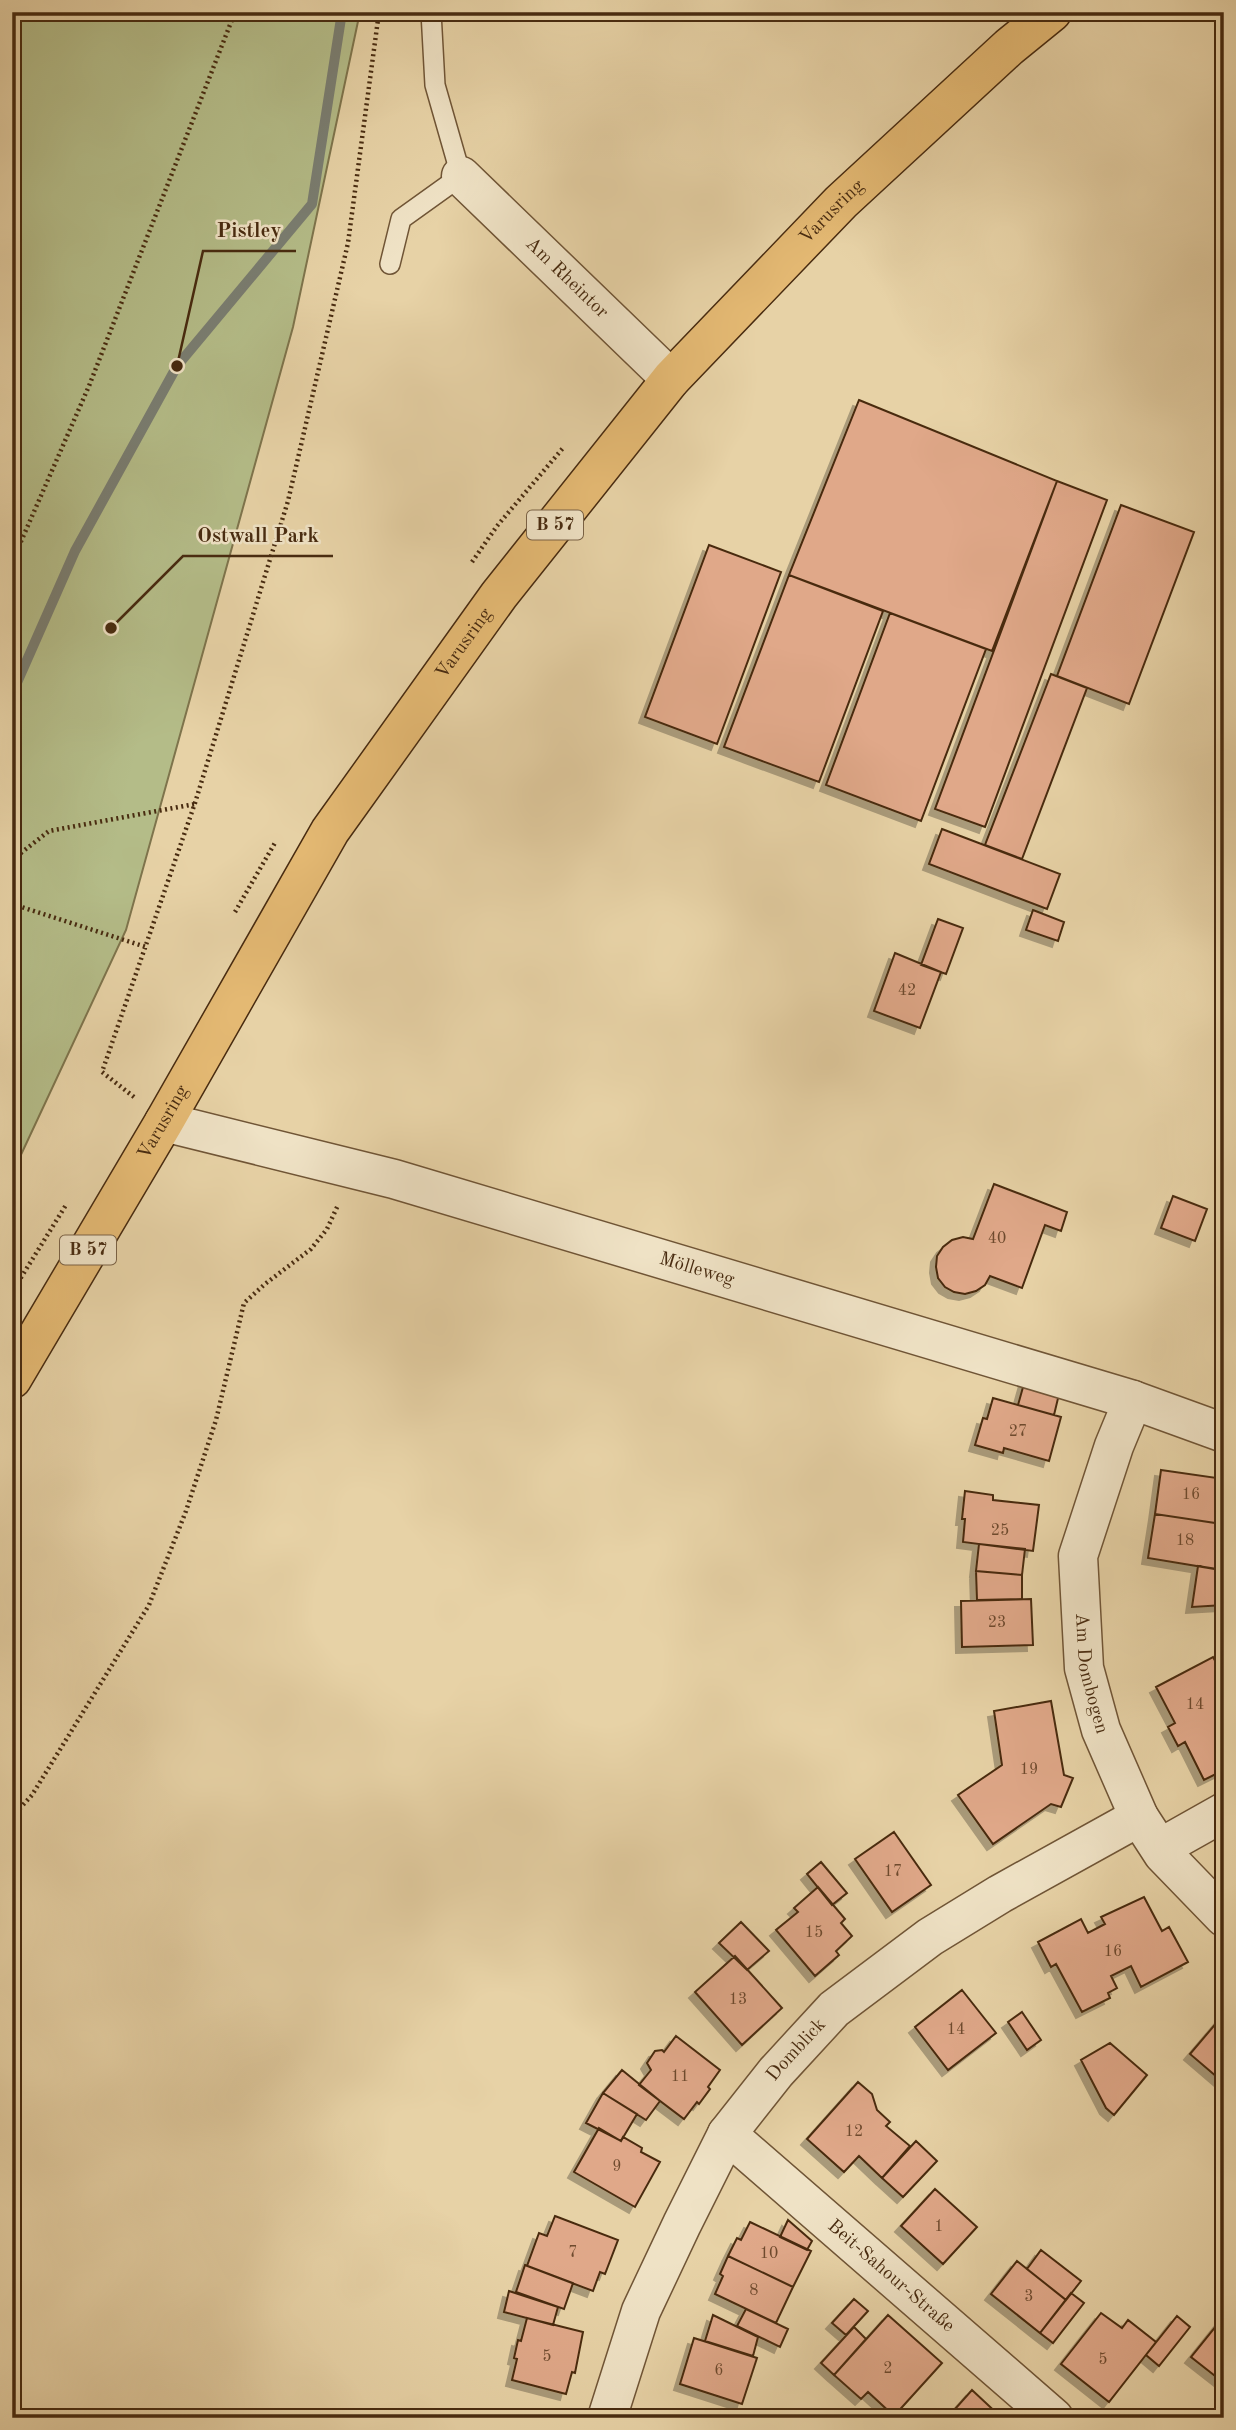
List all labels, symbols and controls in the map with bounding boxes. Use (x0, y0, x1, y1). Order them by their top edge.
street label: Varusring (796, 176, 868, 248)
callout: Pistley (203, 209, 296, 251)
text: Pistley (216, 221, 282, 242)
street label: Am Rheintor (522, 234, 612, 322)
road number: B 57 (527, 510, 583, 540)
callout: Ostwall Park (183, 514, 333, 556)
text: Ostwall Park (197, 526, 319, 547)
street label: Varusring (432, 604, 496, 683)
house number: 42 (898, 983, 916, 999)
street label: Varusring (135, 1081, 193, 1163)
house number: 40 (988, 1231, 1006, 1247)
road number: B 57 (60, 1236, 116, 1265)
street label: Mölleweg (657, 1249, 737, 1290)
house number: 27 (1009, 1424, 1027, 1440)
house number: 16 (1182, 1487, 1200, 1503)
house number: 25 (991, 1523, 1009, 1539)
house number: 18 (1176, 1533, 1194, 1549)
street label: Am Dombogen (1072, 1613, 1111, 1736)
house number: 23 (988, 1615, 1006, 1631)
house number: 14 (1186, 1697, 1204, 1713)
house number: 19 (1020, 1762, 1038, 1778)
house number: 17 (884, 1864, 902, 1880)
house number: 15 (805, 1925, 823, 1941)
house number: 16 (1104, 1944, 1122, 1960)
house number: 13 (729, 1992, 747, 2008)
street label: Domblick (763, 2015, 830, 2085)
house number: 14 (947, 2022, 965, 2038)
house number: 11 (671, 2069, 689, 2085)
house number: 12 (845, 2124, 863, 2140)
house number: 9 (612, 2159, 622, 2175)
street label: Beit-Sahour-Straße (824, 2216, 958, 2336)
house number: 1 (934, 2219, 944, 2235)
house number: 7 (568, 2245, 578, 2261)
house number: 10 (760, 2246, 778, 2262)
house number: 8 (749, 2283, 759, 2299)
house number: 3 (1024, 2289, 1034, 2305)
house number: 5 (542, 2349, 552, 2365)
house number: 5 (1098, 2352, 1108, 2368)
house number: 2 (883, 2361, 893, 2377)
house number: 6 (714, 2363, 724, 2379)

